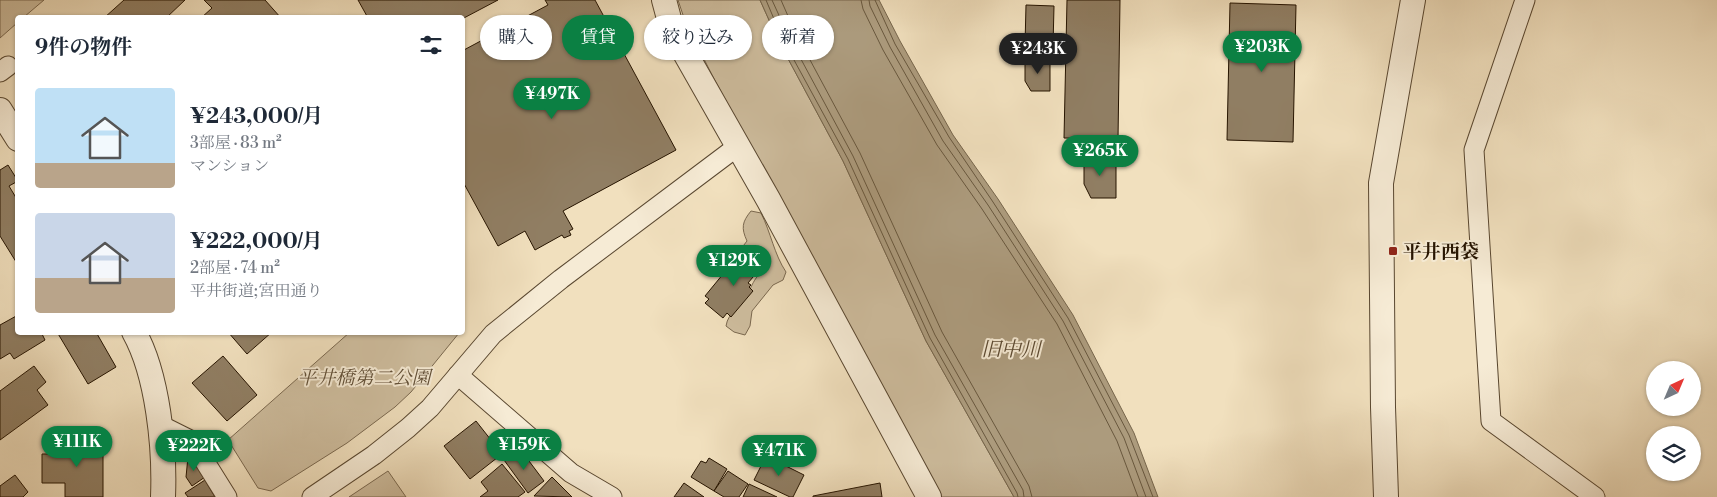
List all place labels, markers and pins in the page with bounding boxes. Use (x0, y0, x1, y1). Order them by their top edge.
pin: ¥203K (1227, 30, 1297, 73)
pin: ¥243K (1003, 32, 1073, 75)
pin: ¥497K (517, 78, 587, 120)
pin: ¥265K (1065, 134, 1135, 177)
place label: 平井西袋 (1403, 240, 1479, 264)
pin: ¥129K (699, 244, 769, 287)
marker: 平井西袋 (1387, 245, 1399, 257)
pin: ¥111K (42, 426, 112, 468)
pin: ¥159K (489, 428, 559, 471)
pin: ¥222K (159, 430, 229, 472)
pin: ¥471K (744, 434, 814, 477)

